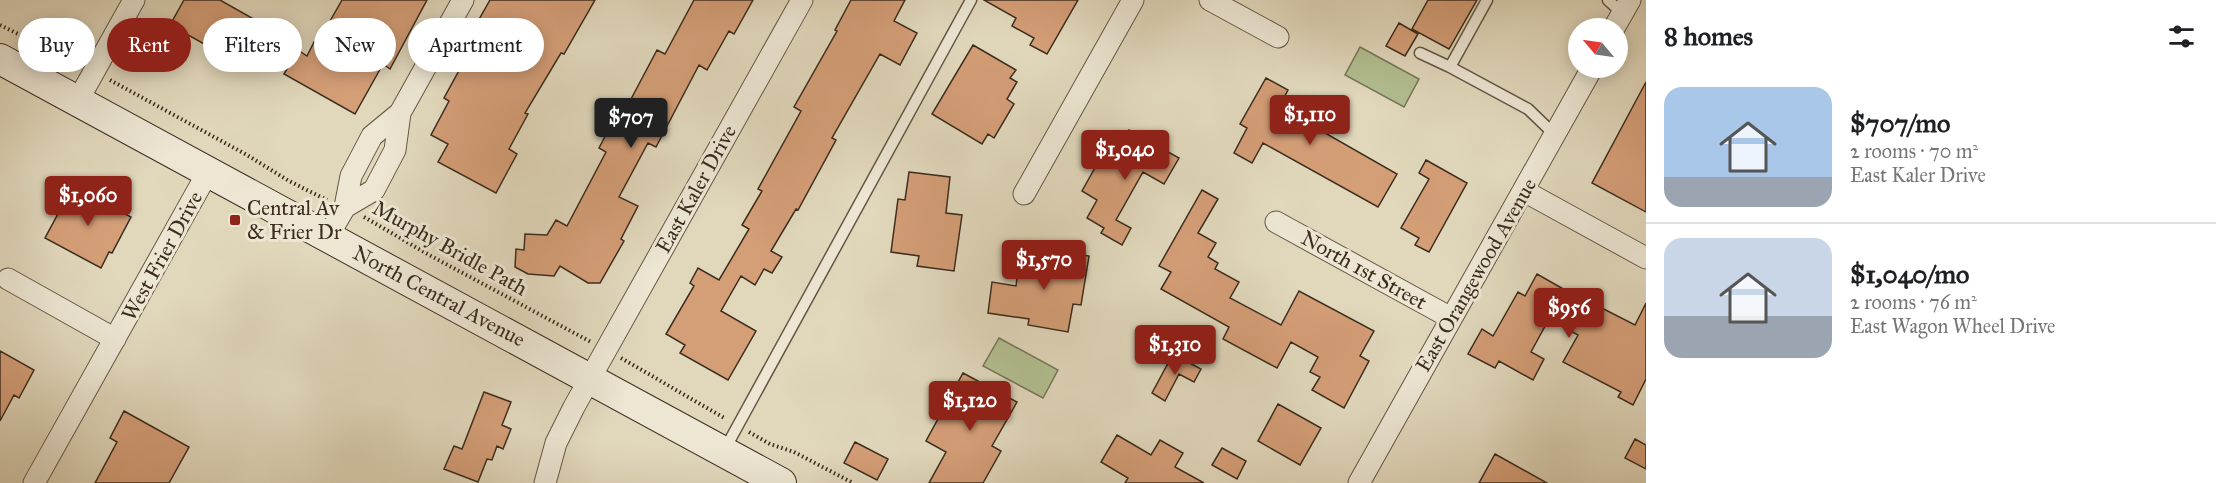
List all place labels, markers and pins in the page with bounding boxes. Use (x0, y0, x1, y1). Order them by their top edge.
pin: $1,110 (1261, 95, 1359, 146)
pin: $707 (595, 98, 667, 149)
pin: $1,040 (1076, 130, 1174, 181)
pin: $1,060 (39, 176, 137, 227)
place label: Central Av & Frier Dr (247, 195, 342, 245)
marker: Central Av & Frier Dr (228, 213, 242, 227)
pin: $1,570 (995, 240, 1093, 291)
pin: $956 (1533, 288, 1605, 339)
pin: $1,310 (1126, 325, 1224, 376)
pin: $1,120 (921, 381, 1019, 432)

